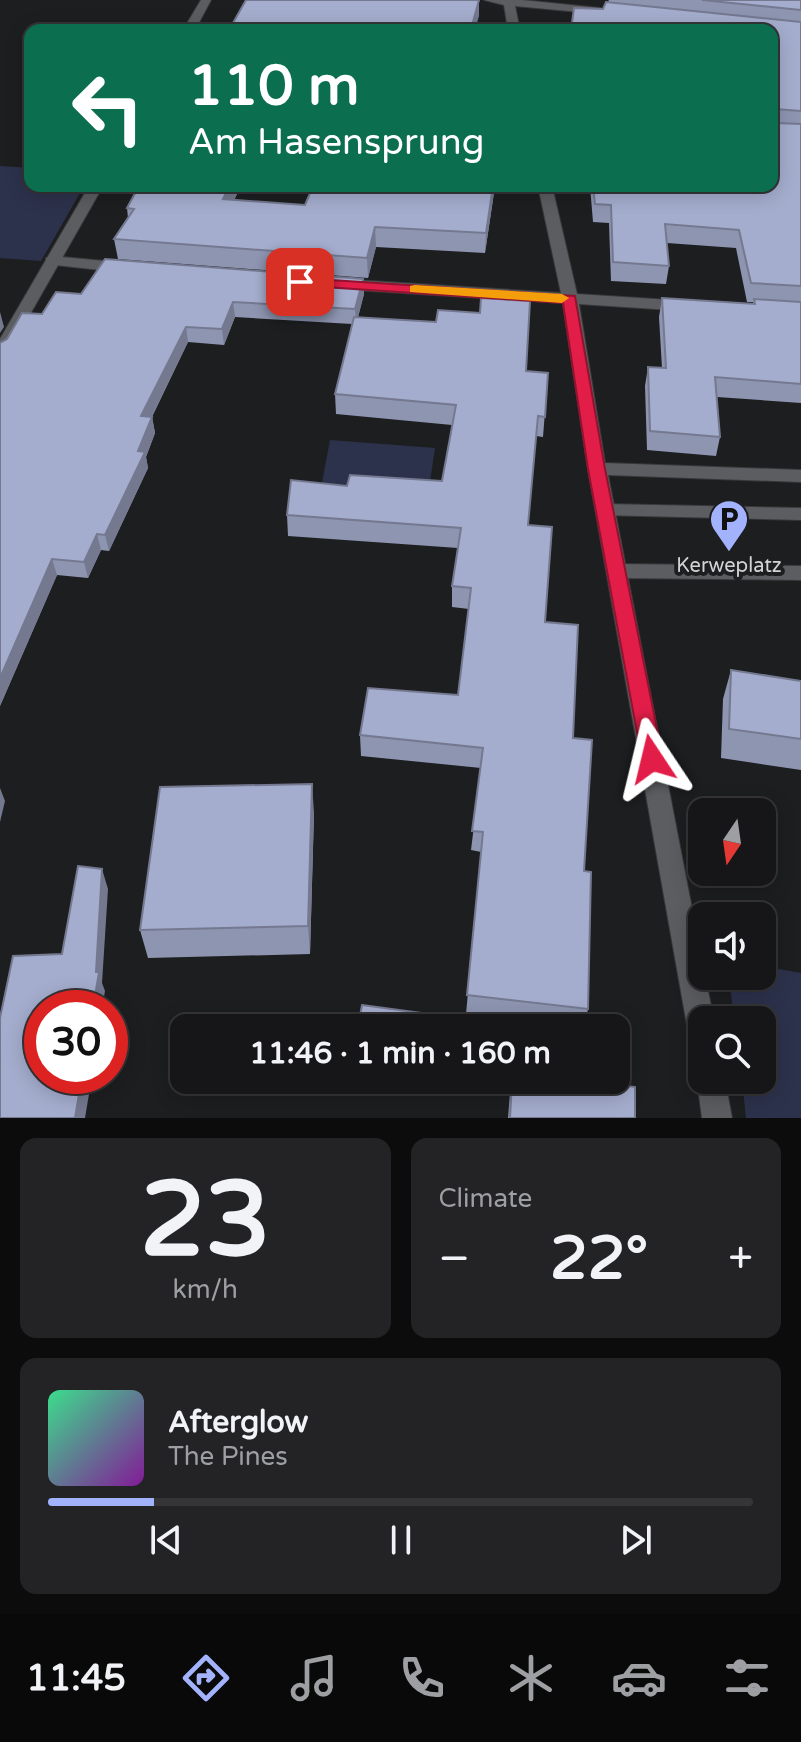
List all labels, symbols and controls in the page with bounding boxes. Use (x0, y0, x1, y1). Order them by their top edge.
text: 110 m (188, 53, 359, 120)
icon: left (56, 56, 160, 160)
text: Am Hasensprung (188, 121, 484, 164)
pin (266, 248, 334, 316)
icon: arrive (278, 260, 322, 304)
parking icon: Kerweplatz (708, 498, 750, 553)
place label: Kerweplatz (676, 554, 782, 578)
position arrow (610, 717, 694, 801)
north arrow (688, 798, 776, 886)
map controls (688, 798, 776, 1094)
button: sound (688, 902, 776, 990)
speed limit sign: 30 (24, 990, 128, 1094)
button: search (688, 1006, 776, 1094)
text: 11:46 · 1 min · 160 m (249, 1035, 551, 1072)
text: 23 (140, 1159, 271, 1284)
text: Climate (439, 1183, 532, 1214)
text: 22° (550, 1223, 648, 1295)
text: − (439, 1233, 470, 1286)
text: + (728, 1233, 753, 1286)
text: km/h (173, 1274, 238, 1305)
text: Afterglow (168, 1404, 308, 1441)
text: The Pines (168, 1441, 288, 1472)
icon: previous (144, 1518, 188, 1562)
icon: pause (379, 1518, 423, 1562)
icon: next (614, 1518, 658, 1562)
icon: directions (178, 1650, 234, 1706)
icon: music (286, 1650, 342, 1706)
icon: phone (394, 1650, 450, 1706)
icon: climate (503, 1650, 559, 1706)
icon: car (611, 1650, 667, 1706)
icon: filters (719, 1650, 775, 1706)
text: 11:45 (26, 1657, 126, 1700)

